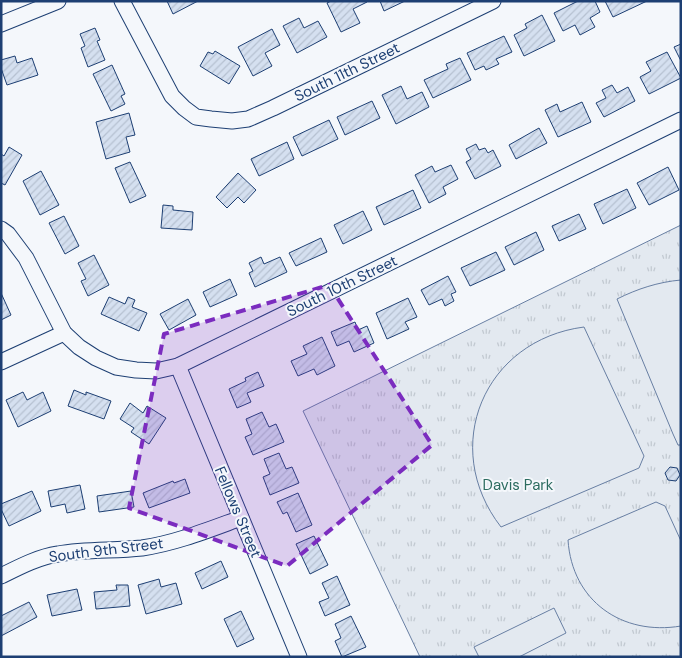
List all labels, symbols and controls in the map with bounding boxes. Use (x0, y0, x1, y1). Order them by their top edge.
street label: South 11th Street (291, 38, 403, 106)
street label: South 10th Street (283, 251, 401, 321)
street label: Fellows Street (210, 463, 266, 561)
park label: Davis Park (483, 475, 554, 495)
street label: South 9th Street (48, 533, 164, 567)

